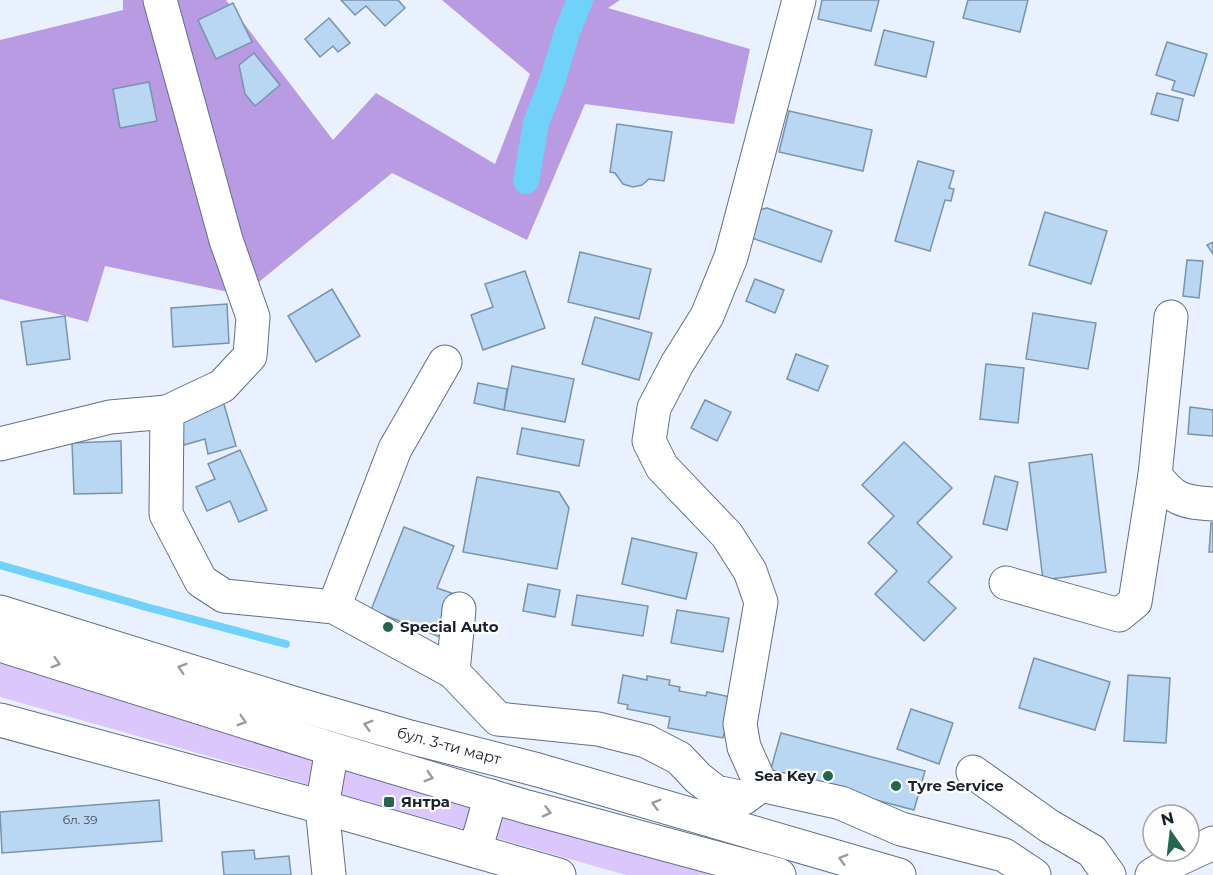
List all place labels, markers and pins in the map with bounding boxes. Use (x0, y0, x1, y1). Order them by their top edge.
place label: Special Auto (400, 617, 499, 636)
marker: Special Auto (381, 620, 395, 634)
place label: Sea Key (754, 766, 817, 785)
marker: Sea Key (821, 769, 835, 783)
place label: Tyre Service (908, 776, 1004, 795)
marker: Tyre Service (889, 779, 903, 793)
place label: Янтра (401, 792, 450, 811)
marker: Янтра (382, 795, 396, 809)

